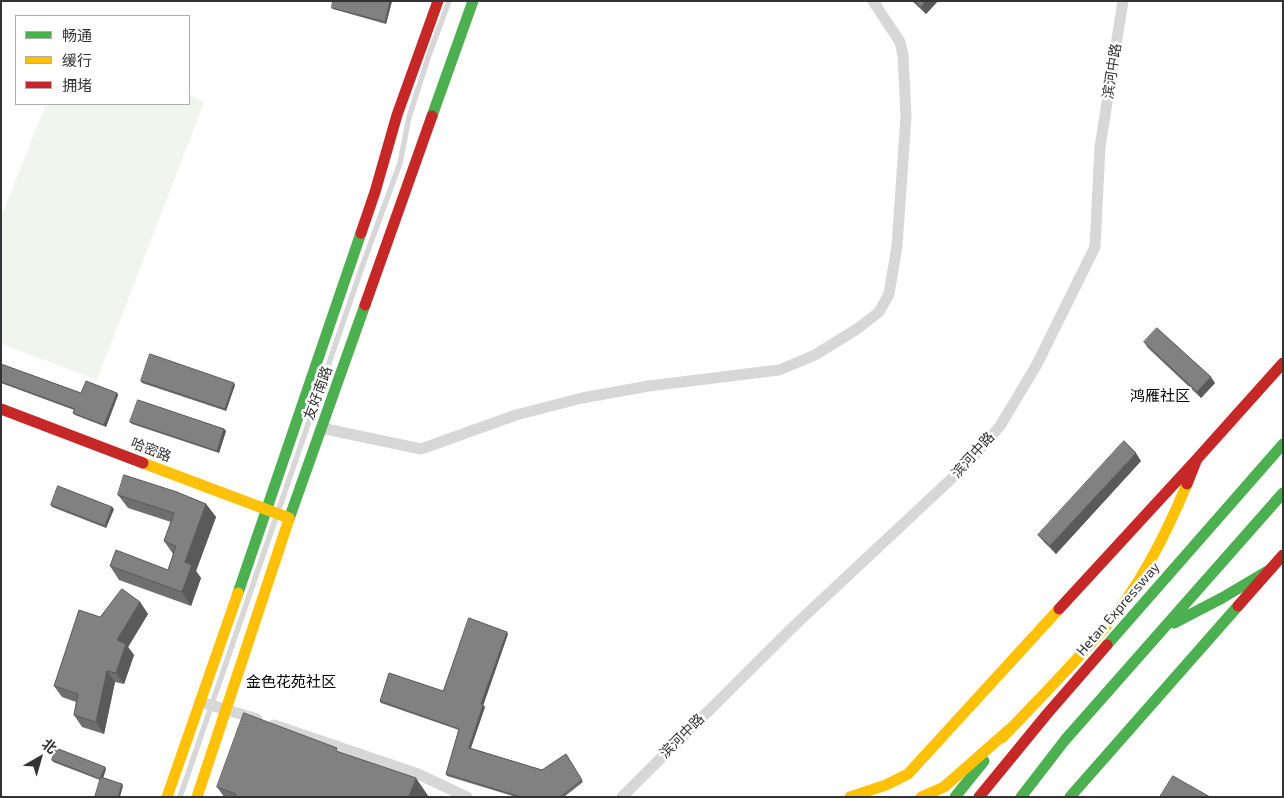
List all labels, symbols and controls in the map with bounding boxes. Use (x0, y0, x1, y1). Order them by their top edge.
legend (15, 15, 190, 105)
text: 畅通 (62, 26, 92, 44)
street label: 滨河中路 (1099, 42, 1125, 100)
text: 缓行 (62, 51, 92, 69)
text: 拥堵 (62, 76, 92, 94)
street label: 友好南路 (301, 364, 335, 422)
district label: 鸿雁社区 (1130, 387, 1190, 405)
street label: 滨河中路 (948, 429, 998, 481)
street label: 哈密路 (128, 435, 174, 465)
street label: Hetan Expressway (1073, 559, 1163, 659)
district label: 金色花苑社区 (246, 673, 336, 691)
street label: 滨河中路 (656, 710, 708, 762)
north arrow (15, 733, 65, 783)
text: 北 (39, 735, 60, 757)

